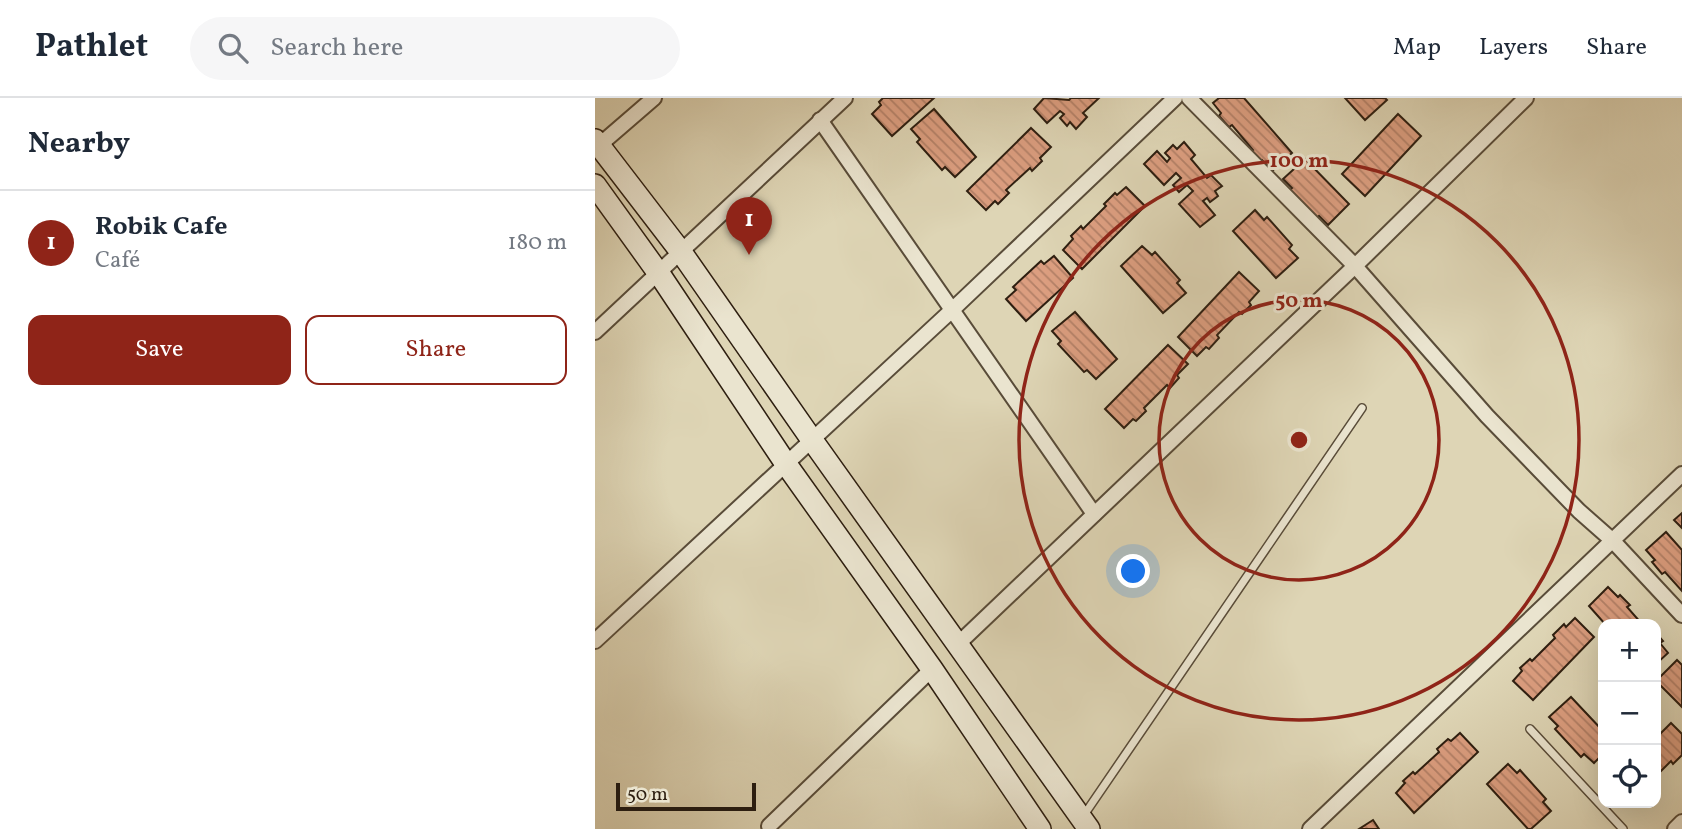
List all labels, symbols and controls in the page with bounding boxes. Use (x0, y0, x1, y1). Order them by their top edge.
search box (190, 17, 680, 80)
text: Pathlet (35, 25, 148, 71)
icon: search (214, 29, 252, 67)
text: Search here (270, 30, 403, 66)
text: Map (1393, 31, 1441, 65)
text: Layers (1479, 31, 1548, 65)
text: Share (1586, 31, 1647, 65)
text: Nearby (28, 123, 130, 165)
text: 100 m (1269, 147, 1329, 176)
pin: 1 (726, 197, 772, 255)
text: Robik Cafe (95, 209, 228, 245)
text: 1 (46, 227, 56, 259)
text: 180 m (508, 227, 567, 259)
text: Café (95, 245, 140, 277)
text: 50 m (1275, 287, 1323, 316)
button: Save (28, 315, 291, 385)
button: Share (305, 315, 567, 385)
centre of rings (1287, 428, 1311, 452)
your location (1116, 554, 1150, 588)
map controls (1598, 619, 1661, 808)
button: + (1598, 619, 1661, 682)
button: − (1598, 682, 1661, 745)
button: locate (1598, 745, 1661, 808)
scale bar (616, 780, 756, 812)
text: 50 m (627, 782, 668, 808)

